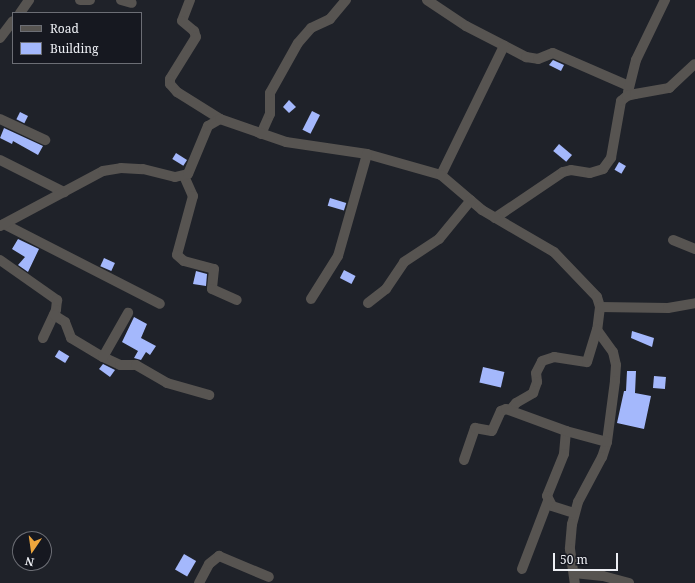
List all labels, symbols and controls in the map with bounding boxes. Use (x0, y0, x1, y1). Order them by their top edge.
legend (12, 12, 142, 64)
text: Road (50, 20, 79, 37)
text: Building (50, 40, 98, 57)
north arrow (12, 531, 52, 571)
scale bar (555, 545, 620, 571)
text: 50 m (560, 551, 588, 568)
text: N (24, 554, 35, 570)

